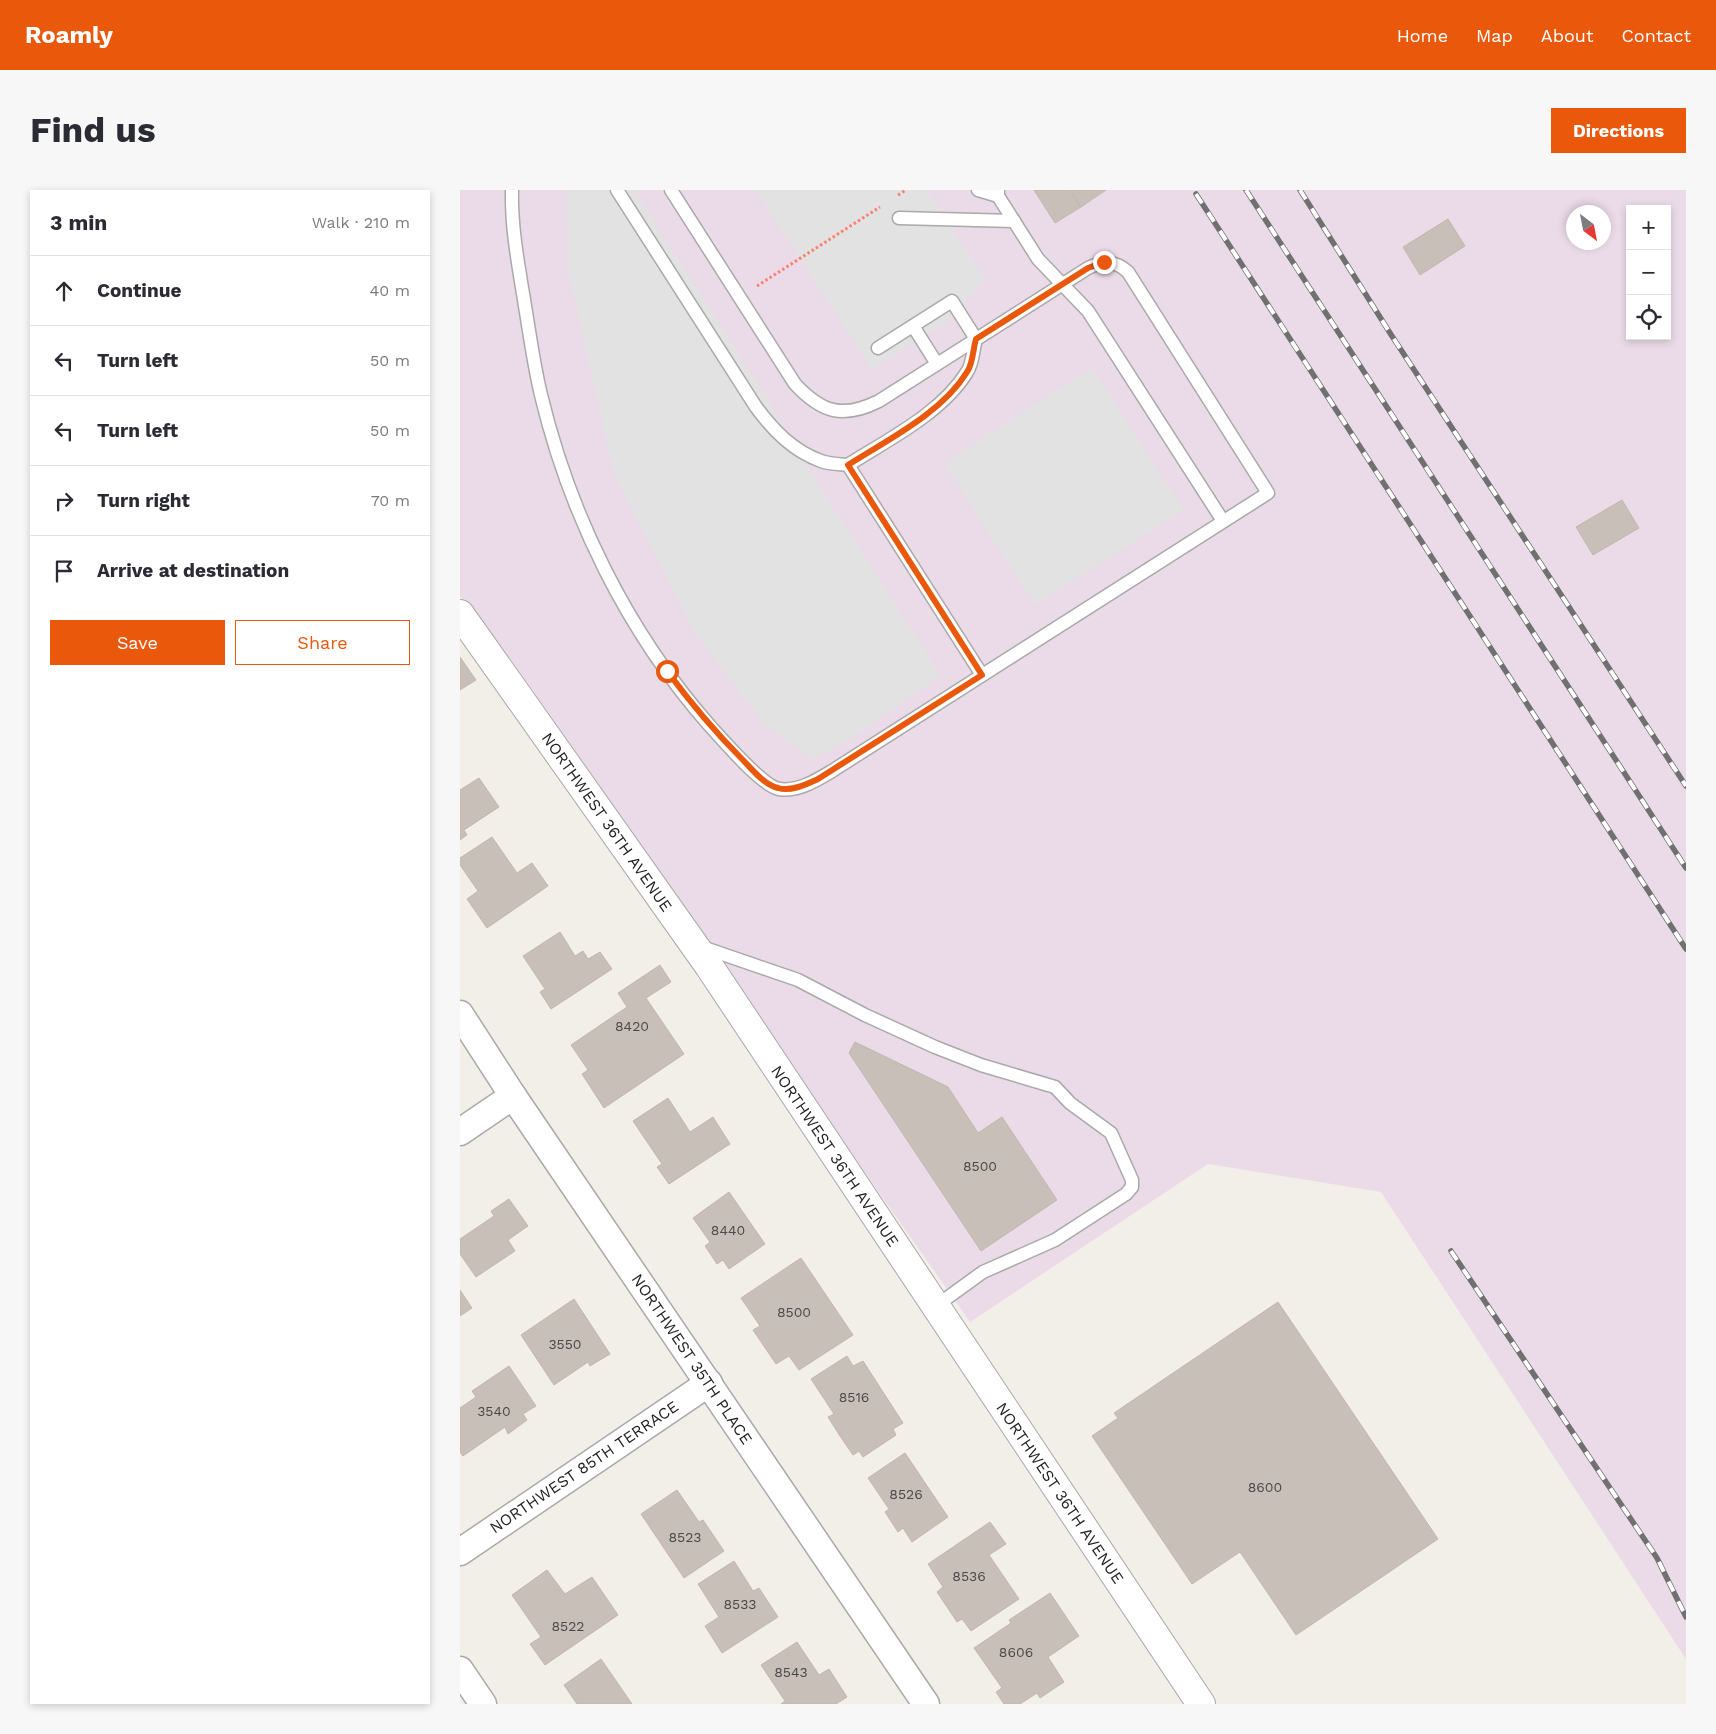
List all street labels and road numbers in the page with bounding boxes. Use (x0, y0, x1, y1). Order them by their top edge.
street label: NORTHWEST 36TH AVENUE (538, 729, 676, 915)
street label: NORTHWEST 36TH AVENUE (767, 1062, 903, 1250)
street label: NORTHWEST 35TH PLACE (628, 1270, 756, 1448)
street label: NORTHWEST 85TH TERRACE (486, 1397, 682, 1537)
street label: NORTHWEST 36TH AVENUE (992, 1399, 1128, 1587)

